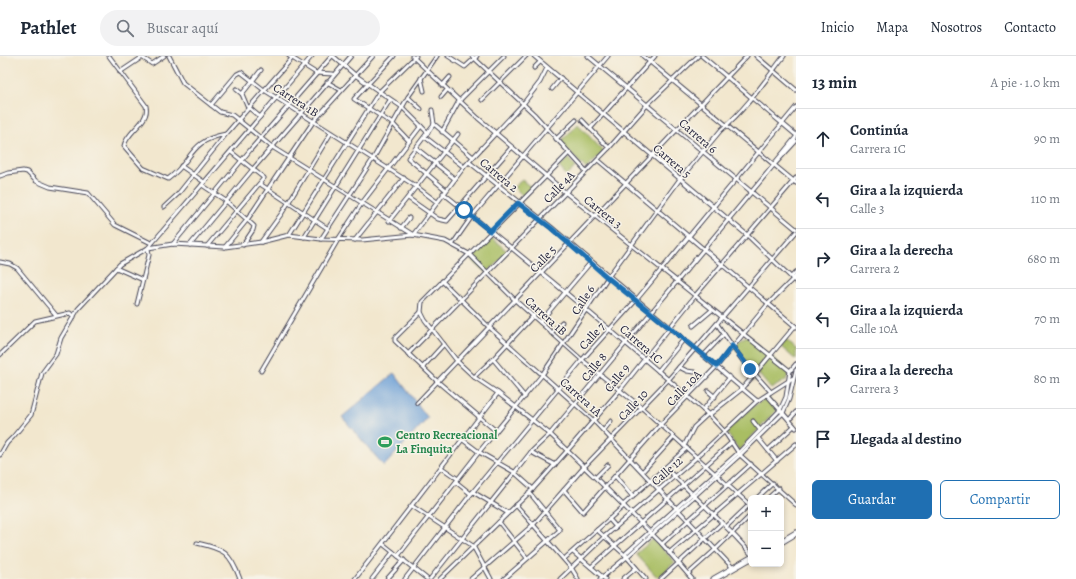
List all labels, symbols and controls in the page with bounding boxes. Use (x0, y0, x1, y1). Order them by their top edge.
search box (100, 10, 380, 46)
text: Pathlet (20, 15, 76, 41)
icon: search (114, 17, 136, 39)
text: Buscar aquí (146, 18, 219, 38)
text: Inicio (821, 18, 854, 37)
text: Mapa (876, 18, 908, 37)
text: Nosotros (930, 18, 982, 37)
text: Contacto (1004, 18, 1056, 37)
text: 13 min (812, 71, 857, 94)
text: A pie · 1.0 km (991, 74, 1060, 91)
street label: Carrera 1B (270, 79, 322, 121)
street label: Carrera 6 (676, 115, 721, 157)
text: Continúa (850, 120, 908, 140)
icon: ahead (812, 128, 834, 150)
text: 90 m (1034, 130, 1060, 147)
street label: Carrera 5 (650, 140, 694, 182)
text: Carrera 1C (850, 140, 906, 157)
street label: Carrera 2 (476, 154, 522, 196)
street label: Calle 4A (540, 167, 579, 207)
text: Gira a la izquierda (850, 180, 963, 200)
icon: left (812, 188, 834, 210)
text: 110 m (1031, 190, 1060, 207)
street label: Carrera 3 (580, 192, 626, 232)
text: Calle 3 (850, 200, 884, 217)
route start (455, 201, 473, 219)
text: Gira a la derecha (850, 240, 953, 260)
street label: Calle 5 (526, 242, 560, 276)
icon: right (812, 248, 834, 270)
text: 680 m (1027, 250, 1060, 267)
text: Carrera 2 (850, 260, 900, 277)
street label: Calle 6 (568, 282, 599, 318)
street label: Carrera 1B (522, 293, 570, 339)
text: Gira a la izquierda (850, 300, 963, 320)
icon: left (812, 308, 834, 330)
text: 70 m (1034, 310, 1060, 327)
street label: Calle 7 (575, 318, 609, 353)
text: Calle 10A (850, 320, 898, 337)
street label: Carrera 1C (616, 321, 666, 367)
street label: Calle 8 (578, 349, 611, 385)
street label: Calle 9 (601, 360, 633, 396)
route end (741, 360, 759, 378)
text: Gira a la derecha (850, 360, 953, 380)
street label: Calle 10A (663, 366, 706, 409)
icon: right (812, 368, 834, 390)
text: 80 m (1033, 370, 1060, 387)
street label: Carrera 1A (557, 374, 606, 421)
text: Carrera 3 (850, 380, 899, 397)
street label: Calle 10 (614, 386, 652, 424)
place label: Centro Recreacional La Finquita (396, 427, 498, 457)
icon: arrive (812, 428, 834, 450)
text: Llegada al destino (850, 429, 962, 449)
sports icon: Centro Recreacional La Finquita (377, 434, 393, 450)
street label: Calle 12 (648, 453, 686, 489)
button: Guardar (812, 480, 932, 519)
button: Compartir (940, 480, 1060, 519)
map controls (748, 495, 784, 567)
button: + (748, 495, 784, 531)
button: − (748, 531, 784, 567)

